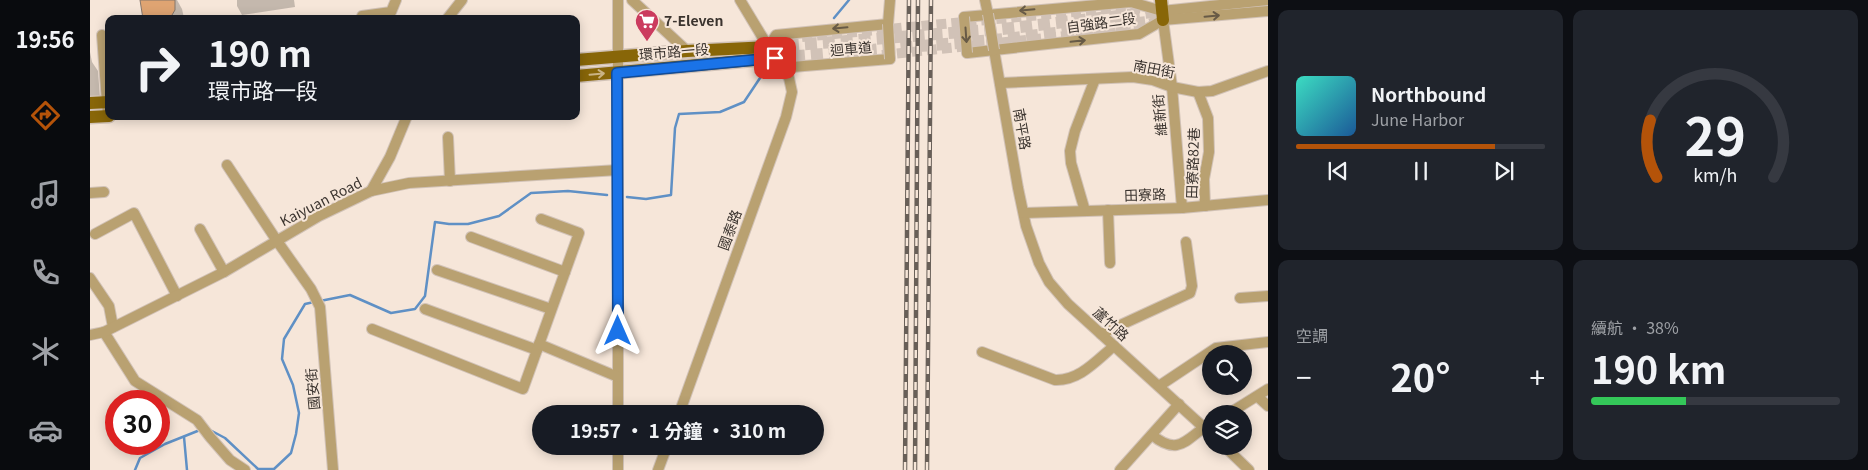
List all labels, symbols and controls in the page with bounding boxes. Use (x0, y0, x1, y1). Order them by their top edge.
one-way arrow (1020, 6, 1036, 15)
street label: 自強路二段 (1065, 7, 1137, 37)
supermarket icon: 7-Eleven (634, 8, 660, 42)
place label: 7-Eleven (664, 10, 723, 30)
one-way arrow (1203, 11, 1219, 21)
text: 19:56 (15, 22, 75, 54)
one-way arrow (832, 24, 848, 33)
text: 190 m (208, 26, 312, 77)
one-way arrow (961, 27, 970, 43)
icon: right (125, 35, 190, 100)
street label: 迴車道 (829, 36, 873, 60)
one-way arrow (1069, 36, 1085, 46)
pin (754, 37, 796, 79)
street label: 環市路一段 (638, 38, 710, 64)
icon: arrive (761, 44, 789, 72)
street label: 南田街 (1132, 54, 1177, 82)
one-way arrow (588, 70, 604, 79)
text: 環市路一段 (208, 73, 318, 105)
text: Northbound (1371, 80, 1486, 107)
street label: 維新街 (1147, 93, 1171, 137)
text: 29 (1685, 96, 1746, 171)
icon: directions (28, 98, 63, 133)
street label: 南平路 (1009, 106, 1036, 151)
text: June Harbor (1371, 107, 1464, 131)
street label: 田寮路82巷 (1181, 127, 1203, 199)
icon: previous (1324, 157, 1352, 185)
icon: pause (1407, 157, 1435, 185)
icon: next (1490, 157, 1518, 185)
text: km/h (1693, 161, 1738, 187)
street label: Kaiyuan Road (276, 172, 365, 230)
icon: music (28, 177, 63, 212)
street label: 田寮路 (1124, 183, 1166, 205)
street label: 國泰路 (712, 207, 746, 253)
icon: phone (28, 255, 63, 290)
street label: 蘆竹路 (1089, 302, 1134, 345)
position arrow (591, 304, 643, 356)
text: 續航 · 38% (1591, 315, 1679, 339)
text: 空調 (1296, 323, 1328, 347)
icon: climate (28, 334, 63, 369)
text: 190 km (1591, 340, 1726, 395)
map controls (1202, 345, 1252, 455)
button: search (1202, 345, 1252, 395)
text: 20° (1390, 348, 1451, 403)
text: − (1296, 356, 1312, 396)
text: + (1529, 356, 1545, 396)
street label: 國安街 (300, 367, 324, 411)
speed limit sign: 30 (105, 390, 170, 455)
button: layers (1202, 405, 1252, 455)
icon: car (28, 413, 63, 448)
text: 19:57 · 1 分鐘 · 310 m (570, 416, 786, 443)

